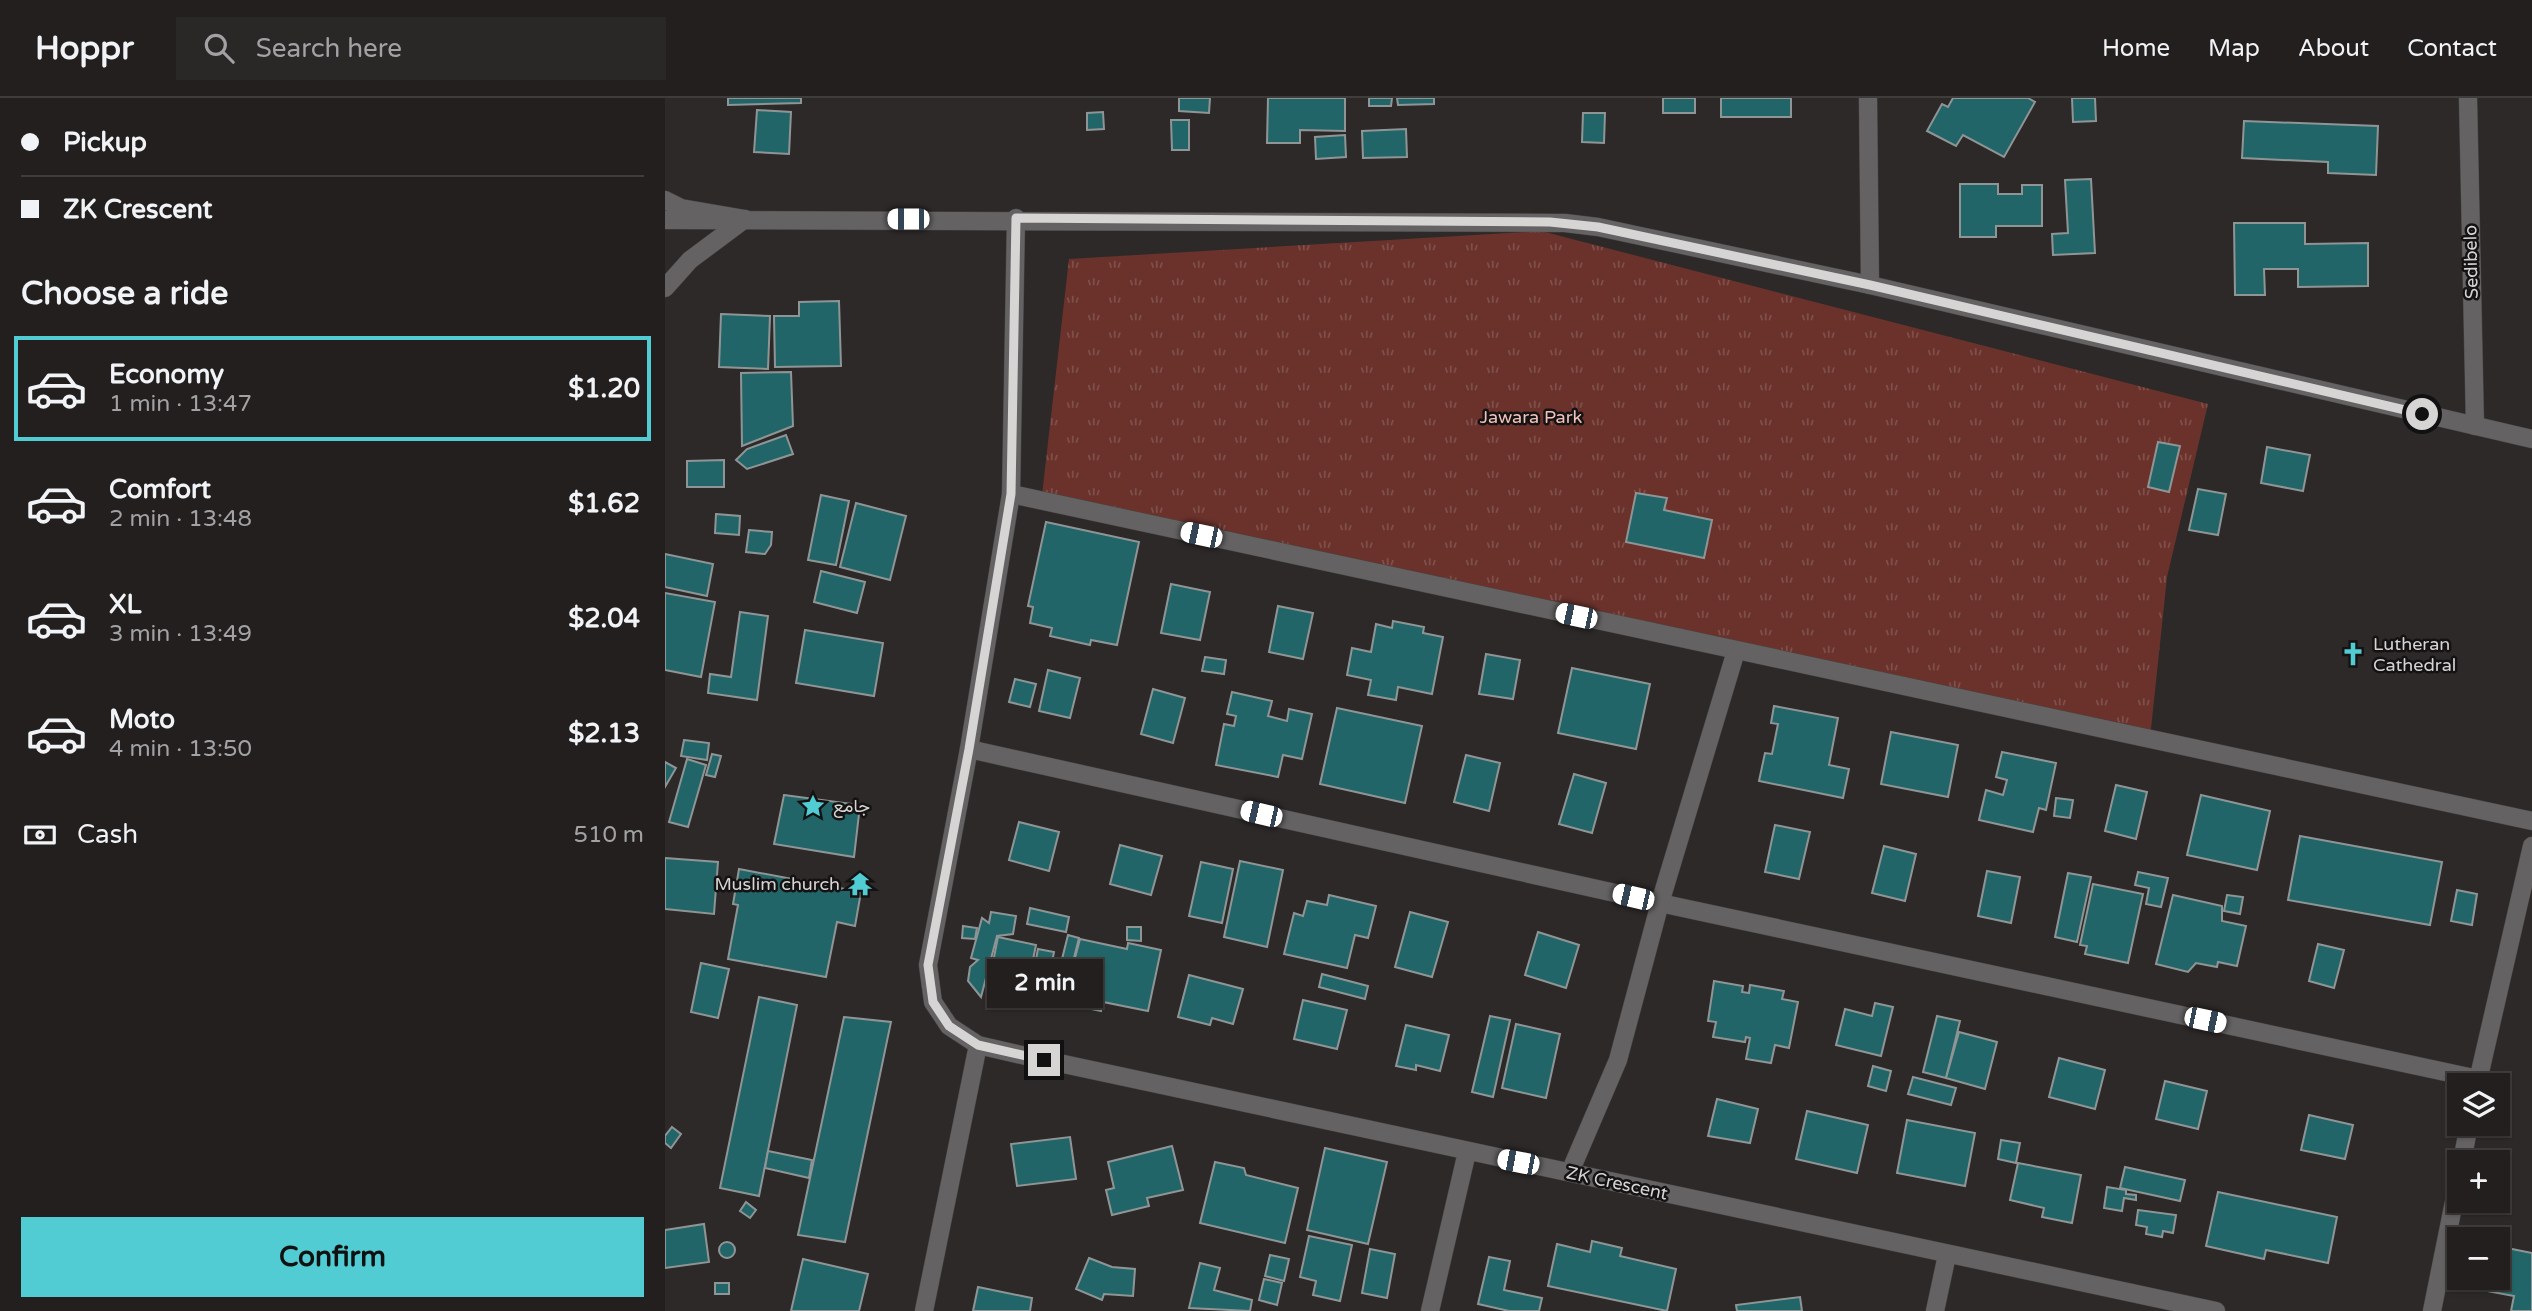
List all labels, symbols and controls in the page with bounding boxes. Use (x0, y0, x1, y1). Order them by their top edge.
search box (176, 17, 666, 80)
text: Hoppr (35, 29, 134, 68)
icon: search (200, 29, 238, 67)
text: Search here (256, 33, 402, 64)
text: Home (2102, 34, 2170, 63)
text: Map (2208, 34, 2260, 63)
text: About (2298, 34, 2369, 63)
text: Contact (2407, 34, 2497, 63)
text: Pickup (63, 127, 147, 158)
text: ZK Crescent (63, 194, 212, 225)
car (888, 209, 930, 230)
street label: Sedibelo (2459, 225, 2483, 299)
text: Choose a ride (21, 275, 228, 313)
icon: car (25, 357, 88, 420)
text: Economy (109, 359, 224, 390)
text: $1.20 (568, 373, 640, 404)
text: 1 min · 13:47 (109, 390, 252, 418)
route start (2406, 398, 2438, 430)
park label: Jawara Park (1480, 406, 1583, 428)
icon: car (25, 472, 88, 535)
text: Comfort (109, 474, 211, 505)
text: $1.62 (568, 488, 640, 519)
text: 2 min · 13:48 (109, 505, 252, 533)
car (1179, 520, 1224, 550)
icon: car (25, 587, 88, 650)
text: XL (109, 589, 141, 620)
car (1554, 601, 1599, 631)
text: $2.04 (568, 603, 640, 634)
text: 3 min · 13:49 (109, 620, 252, 648)
place label: Lutheran Cathedral (2373, 633, 2456, 676)
church icon: Lutheran Cathedral (2339, 640, 2367, 668)
icon: car (25, 702, 88, 765)
text: Moto (109, 704, 175, 735)
text: $2.13 (568, 718, 640, 749)
text: 4 min · 13:50 (109, 735, 252, 763)
place icon: جامع (799, 792, 827, 820)
place label: جامع (833, 795, 870, 818)
car (1239, 799, 1284, 829)
icon: cash (21, 816, 59, 854)
text: Cash (77, 819, 138, 850)
text: 510 m (574, 821, 644, 849)
temple icon: Muslim church (846, 870, 874, 898)
place label: Muslim church (714, 873, 840, 895)
car (1611, 882, 1656, 912)
callout: 2 min (986, 958, 1102, 1007)
text: 2 min (1014, 969, 1076, 997)
car (2183, 1005, 2228, 1035)
route end (1028, 1044, 1060, 1076)
map controls (2447, 1073, 2510, 1290)
button: layers (2447, 1073, 2510, 1136)
car (1496, 1148, 1541, 1176)
button: + (2447, 1150, 2510, 1213)
street label: ZK Crescent (1564, 1161, 1670, 1205)
button: Confirm (21, 1217, 644, 1297)
button: − (2447, 1227, 2510, 1290)

